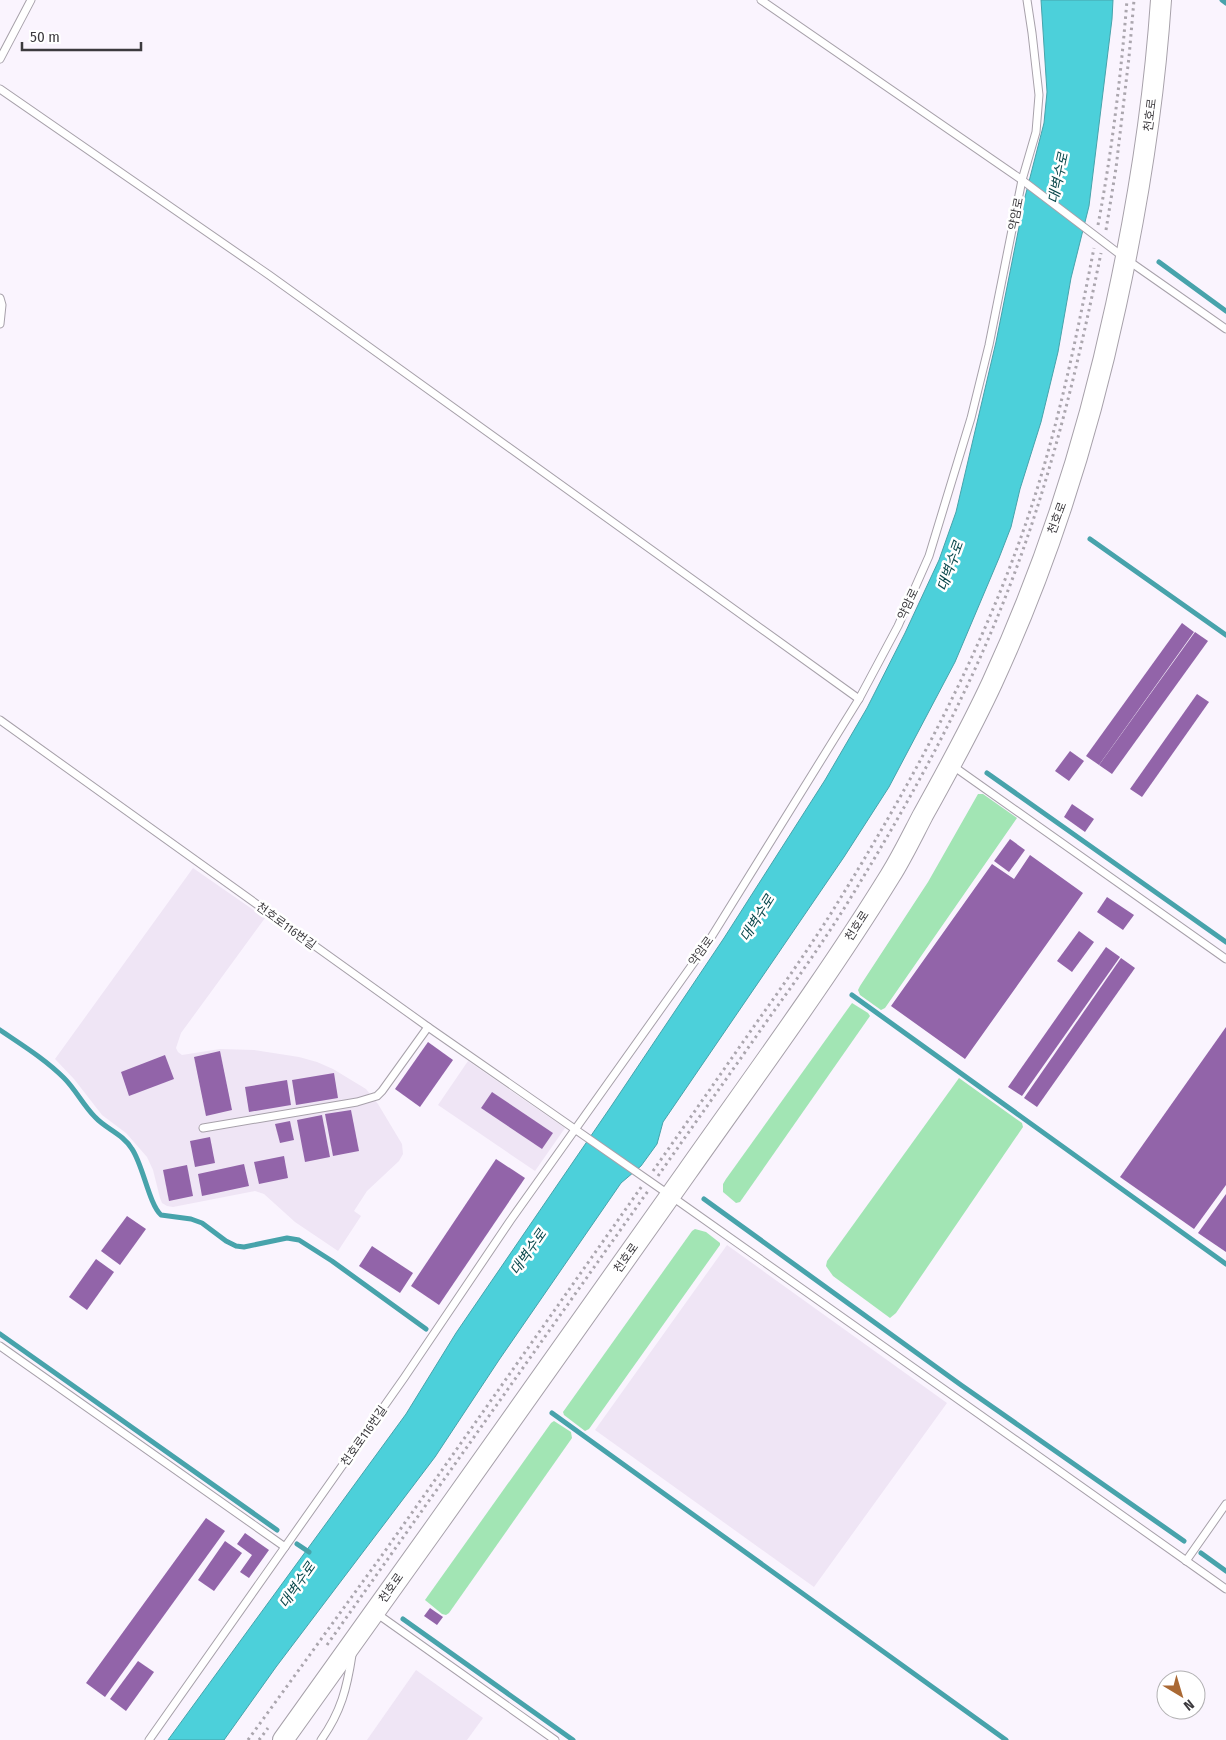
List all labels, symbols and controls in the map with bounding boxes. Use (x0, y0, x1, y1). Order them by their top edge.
scale bar (22, 20, 141, 52)
text: 50 m (30, 28, 60, 46)
street label: 천호로 (1141, 98, 1159, 132)
water label: 대벽수로 (1045, 150, 1072, 205)
street label: 약암로 (1006, 196, 1026, 232)
street label: 천호로 (1045, 500, 1069, 536)
water label: 대벽수로 (934, 538, 968, 593)
street label: 약암로 (895, 586, 921, 622)
water label: 대벽수로 (737, 891, 779, 945)
street label: 천호로116번길 (253, 900, 319, 952)
street label: 천호로 (842, 908, 872, 944)
street label: 약암로 (686, 933, 716, 969)
water label: 대벽수로 (507, 1225, 551, 1278)
street label: 천호로 (611, 1240, 641, 1276)
street label: 천호로116번길 (338, 1403, 390, 1469)
water label: 대벽수로 (276, 1558, 320, 1611)
street label: 천호로 (376, 1570, 406, 1606)
north arrow (1156, 1670, 1206, 1720)
text: N (1180, 1696, 1197, 1714)

